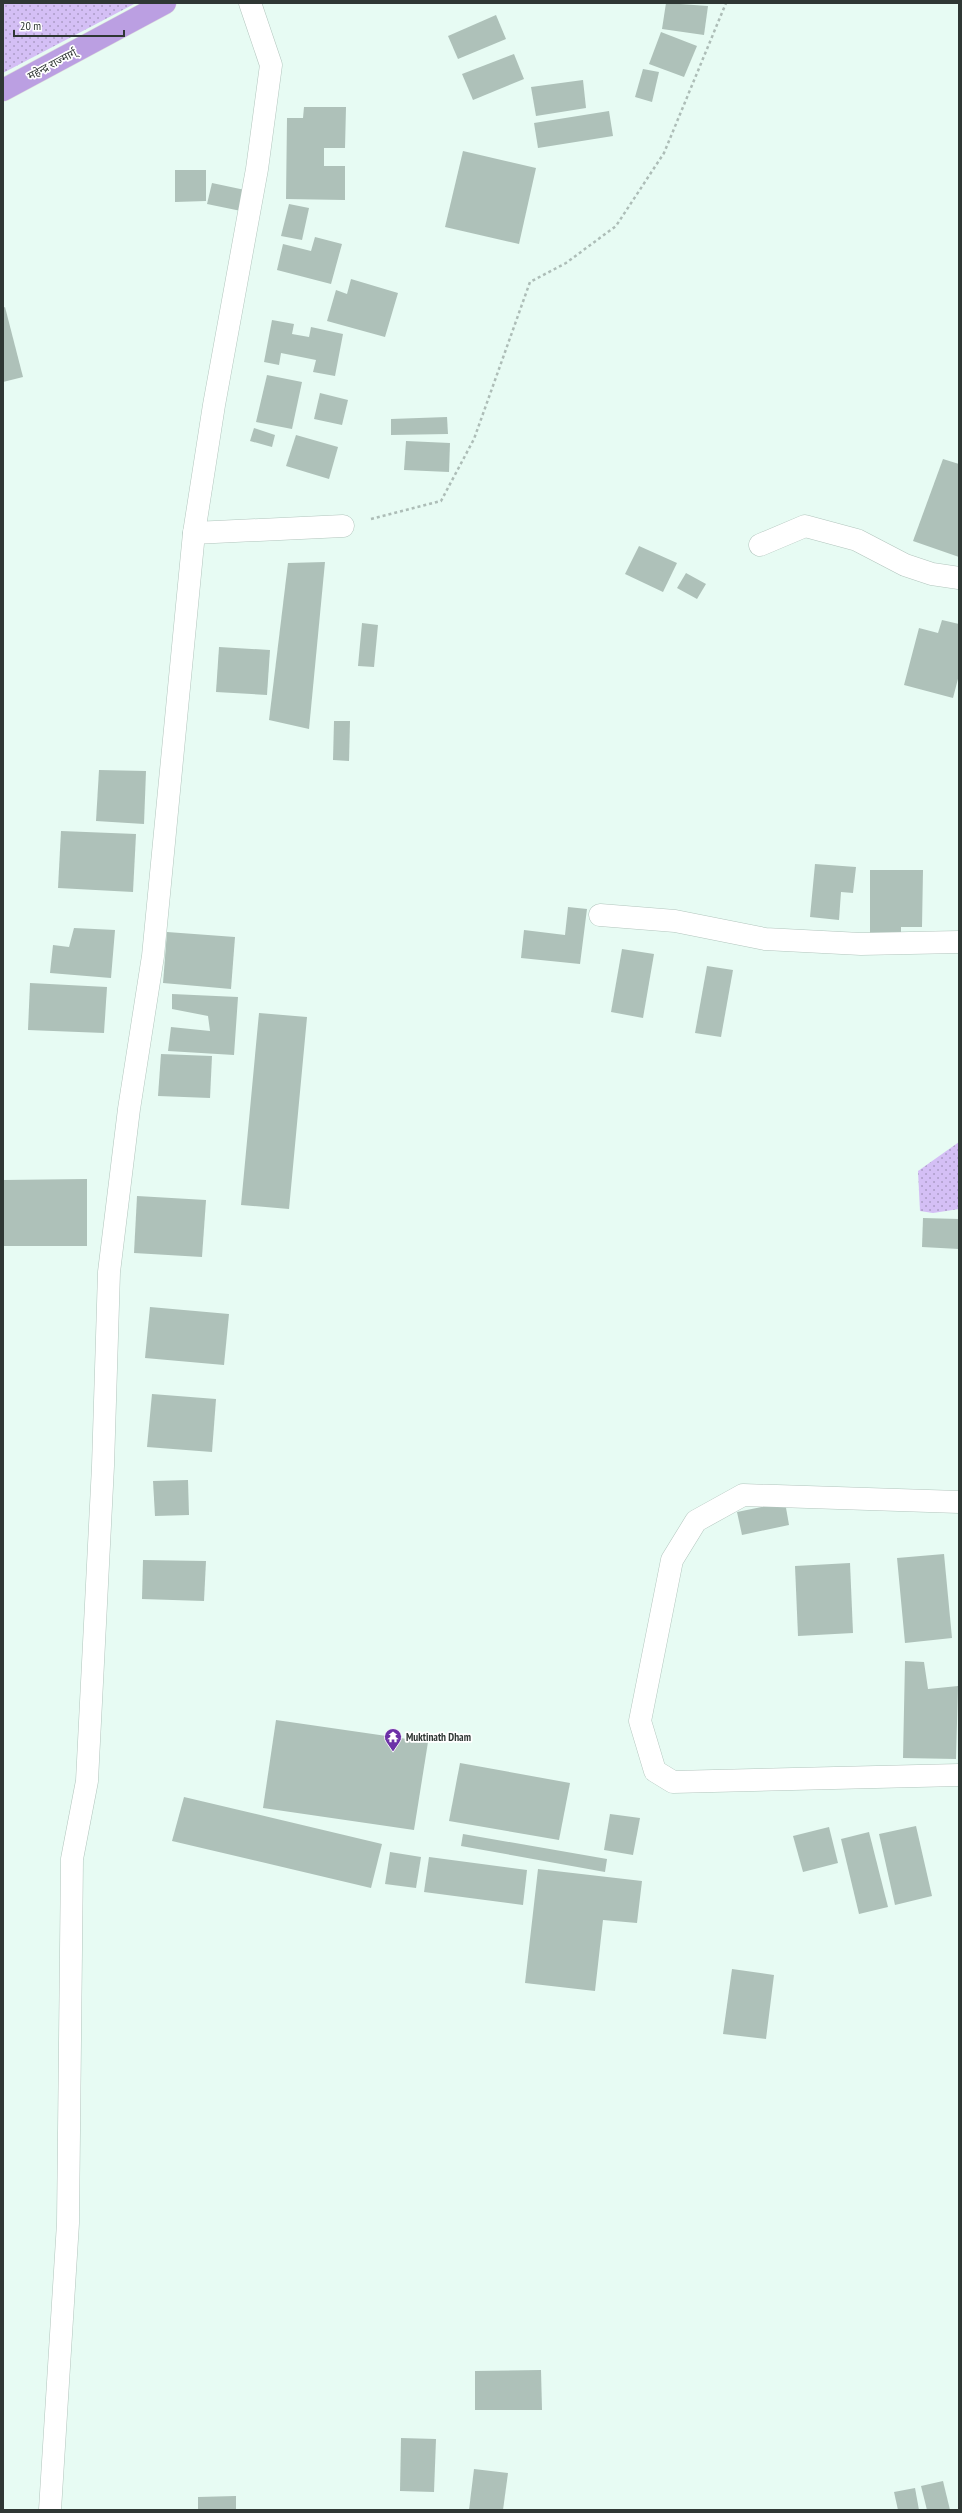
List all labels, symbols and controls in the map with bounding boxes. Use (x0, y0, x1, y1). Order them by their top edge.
scale bar (14, 12, 124, 38)
text: 20 m (20, 18, 41, 33)
street label: महेन्द्र राज्मार्ग् (25, 44, 81, 83)
temple icon: Muktinath Dham (383, 1727, 403, 1752)
place label: Muktinath Dham (406, 1730, 471, 1744)

